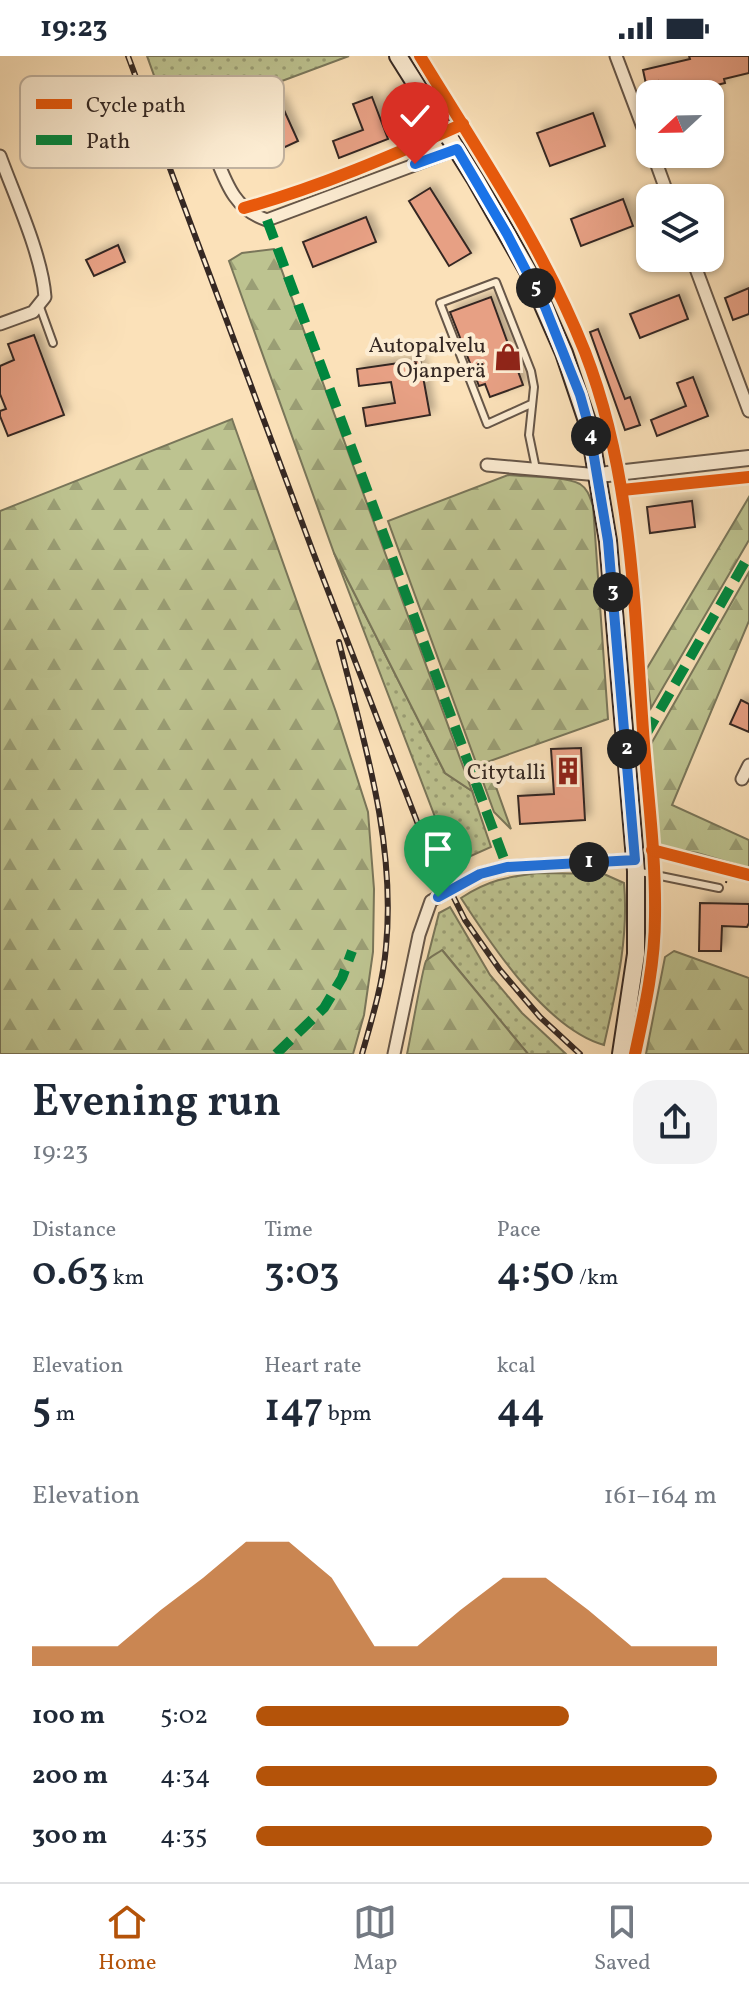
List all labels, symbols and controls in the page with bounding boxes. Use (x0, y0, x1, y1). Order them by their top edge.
text: 19:23 (40, 7, 108, 49)
legend (20, 76, 284, 168)
north arrow (636, 80, 724, 168)
map controls (636, 80, 724, 272)
pin (381, 82, 449, 164)
text: Cycle path (86, 91, 186, 122)
icon: check (393, 94, 437, 138)
text: Path (86, 127, 130, 158)
button: layers (636, 184, 724, 272)
pin: 5 (516, 268, 556, 308)
text: 5 (531, 272, 541, 303)
place label: Autopalvelu Ojanperä (368, 331, 486, 387)
shop icon: Autopalvelu Ojanperä (493, 342, 523, 372)
pin: 4 (571, 416, 611, 456)
text: 4 (584, 420, 598, 451)
pin: 3 (593, 572, 633, 612)
text: 3 (607, 576, 619, 607)
pin: 2 (607, 729, 647, 769)
text: 2 (621, 733, 633, 764)
building icon: Citytalli (553, 756, 583, 786)
place label: Citytalli (467, 758, 546, 789)
pin (404, 815, 472, 897)
icon: arrive (416, 827, 460, 871)
pin: 1 (569, 842, 609, 882)
text: 1 (585, 846, 593, 877)
text: Evening run (32, 1073, 281, 1134)
button: share (633, 1080, 717, 1164)
text: 19:23 (32, 1134, 88, 1170)
text: Distance (32, 1215, 116, 1246)
text: Time (264, 1215, 313, 1246)
text: Pace (497, 1215, 541, 1246)
text: 0.63 (32, 1246, 108, 1302)
text: 3:03 (264, 1246, 340, 1302)
text: 4:50 (497, 1246, 574, 1302)
text: km (108, 1263, 144, 1294)
text: /km (574, 1263, 618, 1294)
text: Elevation (32, 1351, 123, 1382)
text: Heart rate (264, 1351, 361, 1382)
text: kcal (497, 1351, 536, 1382)
text: 5 (32, 1382, 51, 1438)
text: 147 (264, 1382, 323, 1438)
text: 44 (497, 1382, 545, 1438)
text: m (51, 1399, 75, 1430)
text: bpm (323, 1399, 372, 1430)
text: Elevation (32, 1478, 140, 1514)
text: 161–164 m (604, 1478, 717, 1514)
text: 100 m (32, 1698, 105, 1734)
text: 5:02 (160, 1698, 208, 1734)
text: 200 m (32, 1758, 108, 1794)
text: 4:34 (160, 1758, 211, 1794)
text: 300 m (32, 1818, 108, 1854)
text: 4:35 (160, 1818, 208, 1854)
tab: Home (98, 1900, 157, 1979)
tab: Map (353, 1900, 397, 1979)
tab: Saved (594, 1900, 651, 1979)

